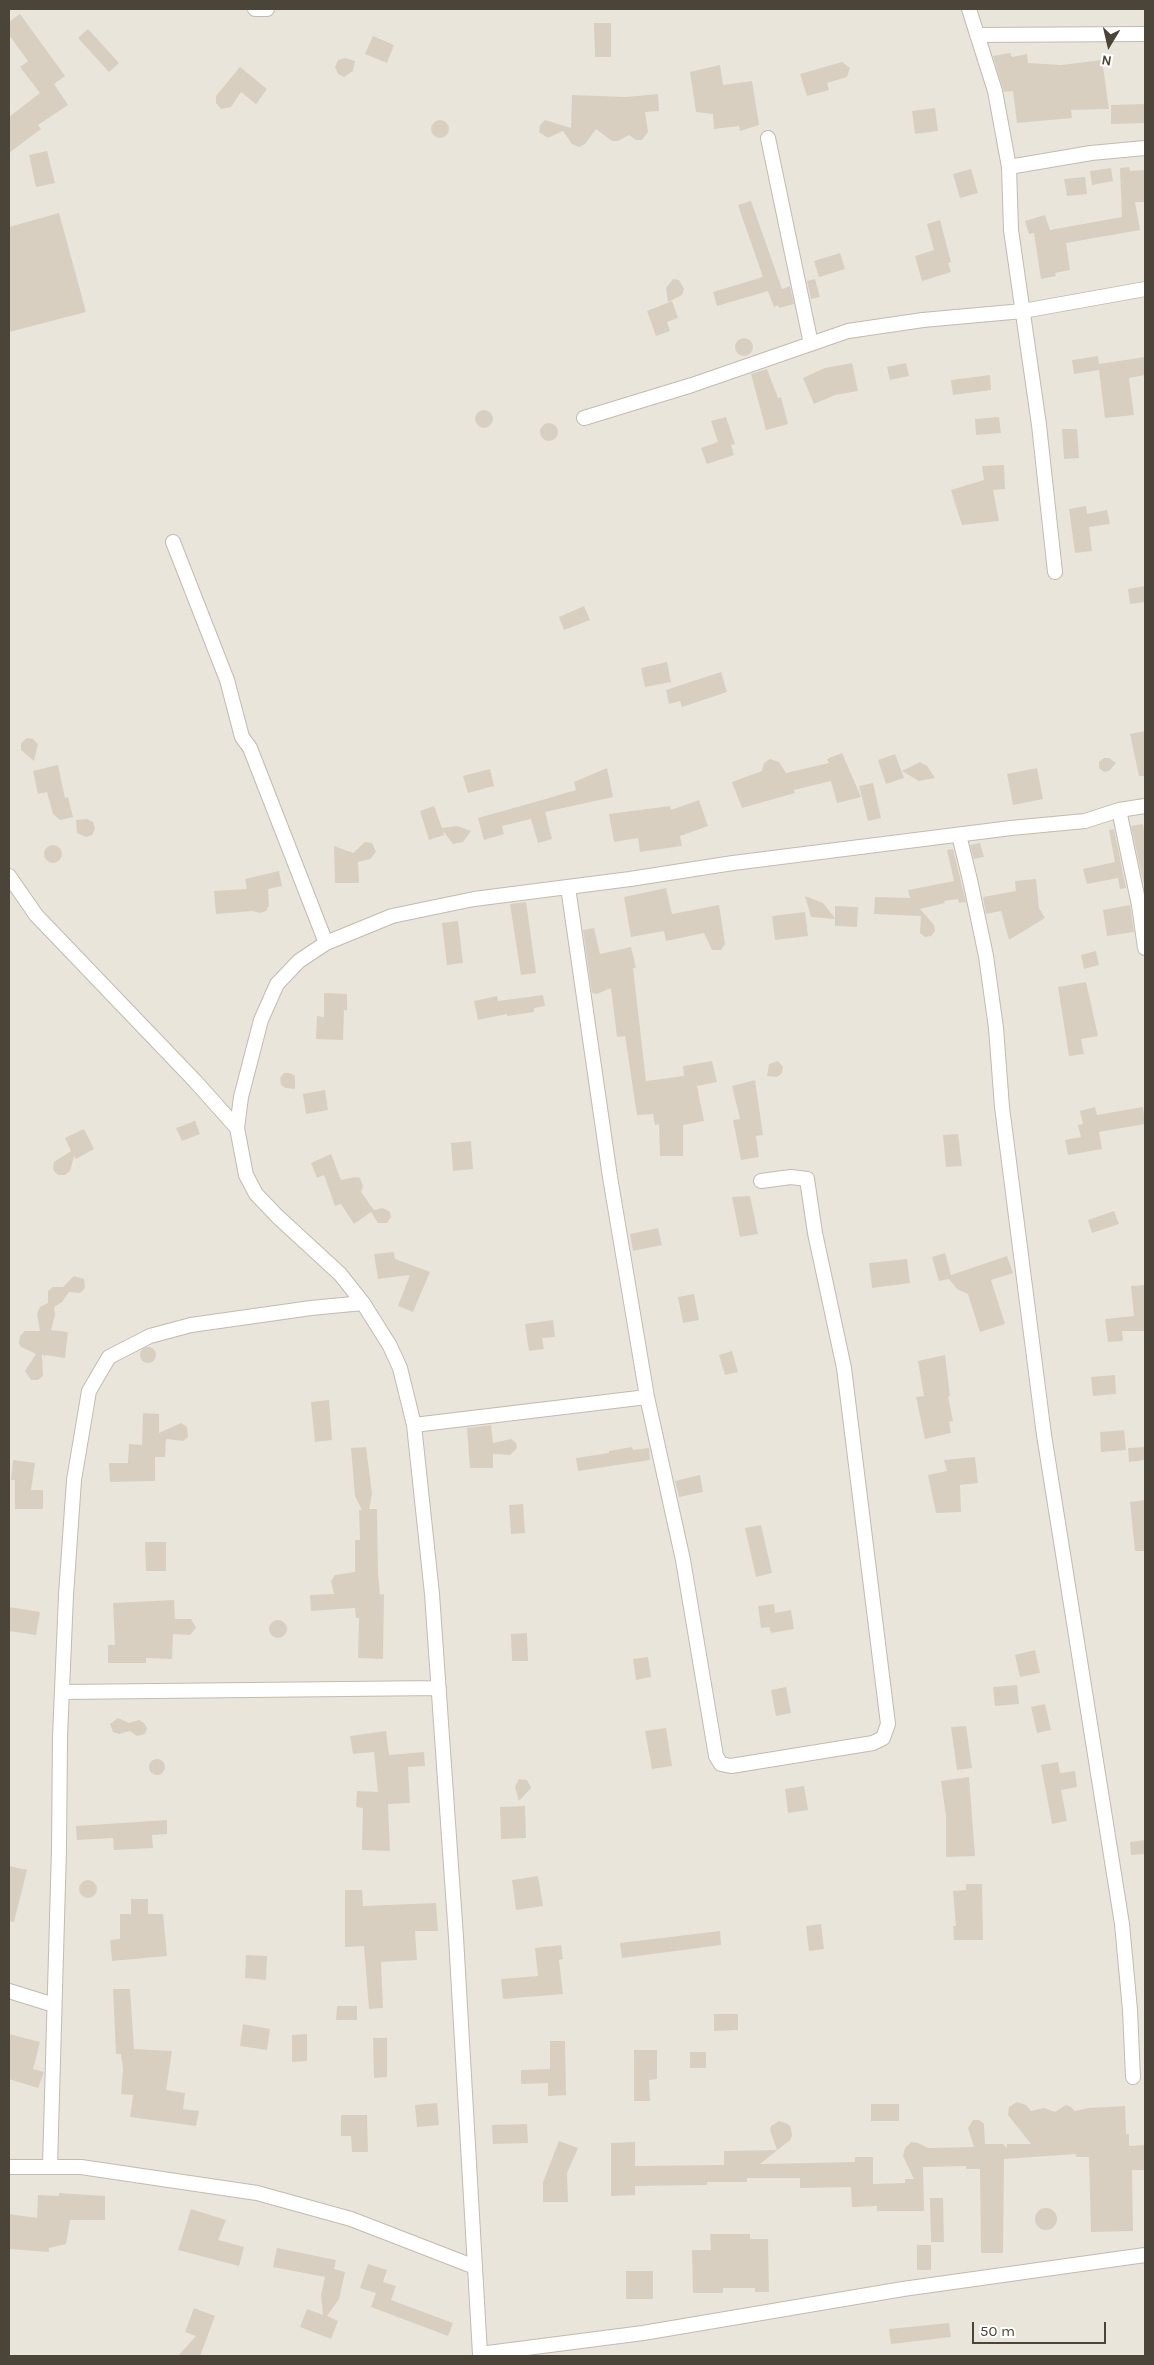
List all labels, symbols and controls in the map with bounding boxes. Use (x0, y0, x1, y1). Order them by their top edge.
north arrow (1084, 20, 1134, 70)
text: N (1100, 51, 1113, 69)
scale bar (974, 2312, 1108, 2344)
text: 50 m (980, 2322, 1015, 2340)

